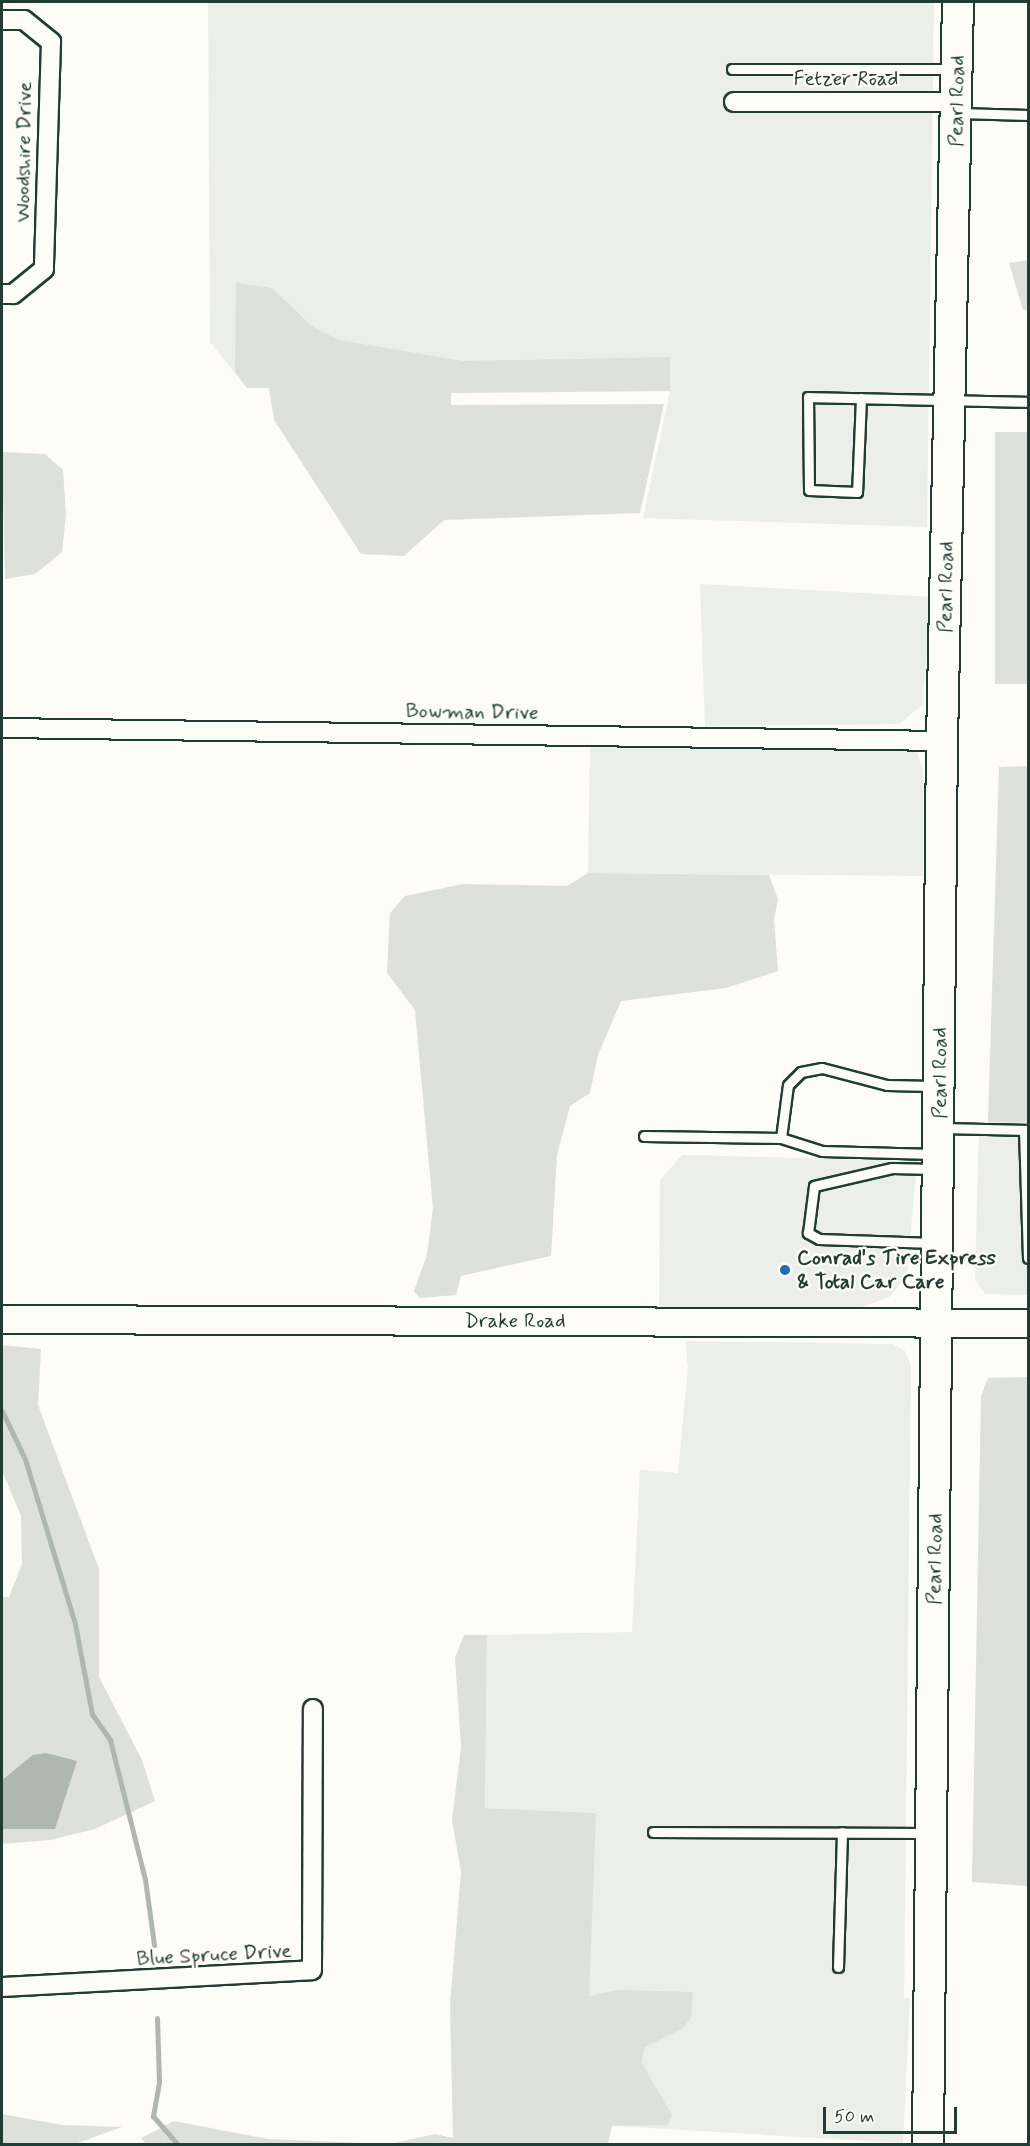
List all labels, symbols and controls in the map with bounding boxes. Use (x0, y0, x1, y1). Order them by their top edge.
street label: Pearl Road (944, 55, 970, 147)
street label: Fetzer Road (793, 66, 899, 92)
street label: Woodshire Drive (10, 82, 38, 222)
street label: Pearl Road (933, 541, 959, 633)
street label: Bowman Drive (406, 698, 538, 726)
street label: Pearl Road (927, 1027, 953, 1119)
place label: Conrad's Tire Express & Total Car Care (797, 1245, 991, 1295)
marker: Conrad's Tire Express & Total Car Care (778, 1263, 792, 1277)
street label: Drake Road (464, 1308, 566, 1334)
street label: Pearl Road (922, 1513, 948, 1605)
street label: Blue Spruce Drive (137, 1938, 291, 1972)
scale bar (826, 2095, 960, 2133)
text: 50 m (834, 2105, 874, 2129)

